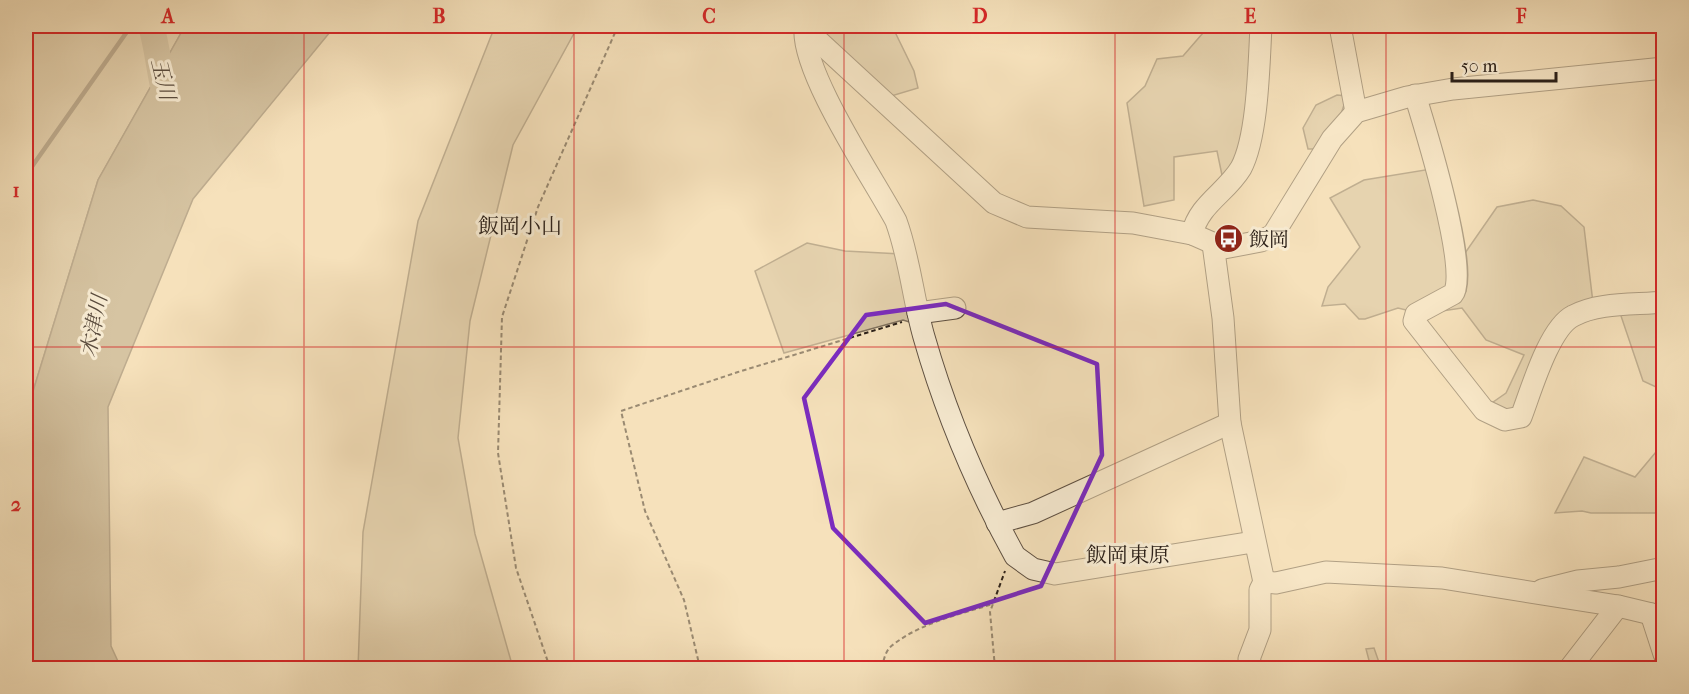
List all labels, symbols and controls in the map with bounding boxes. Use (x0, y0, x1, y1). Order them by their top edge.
text: A (160, 5, 176, 28)
text: B (432, 5, 446, 28)
text: C (702, 5, 716, 28)
text: D (972, 5, 988, 28)
text: E (1244, 5, 1256, 28)
text: F (1515, 5, 1527, 28)
scale bar (1452, 45, 1556, 83)
water label: 玉川 (146, 56, 180, 104)
text: 50 m (1461, 56, 1498, 77)
text: 1 (12, 179, 20, 202)
district label: 飯岡小山 (478, 214, 562, 238)
bus stop icon: 飯岡 (1212, 223, 1244, 255)
place label: 飯岡 (1249, 228, 1289, 251)
water label: 木津川 (76, 291, 112, 359)
text: 2 (11, 493, 21, 516)
district label: 飯岡東原 (1086, 543, 1170, 567)

